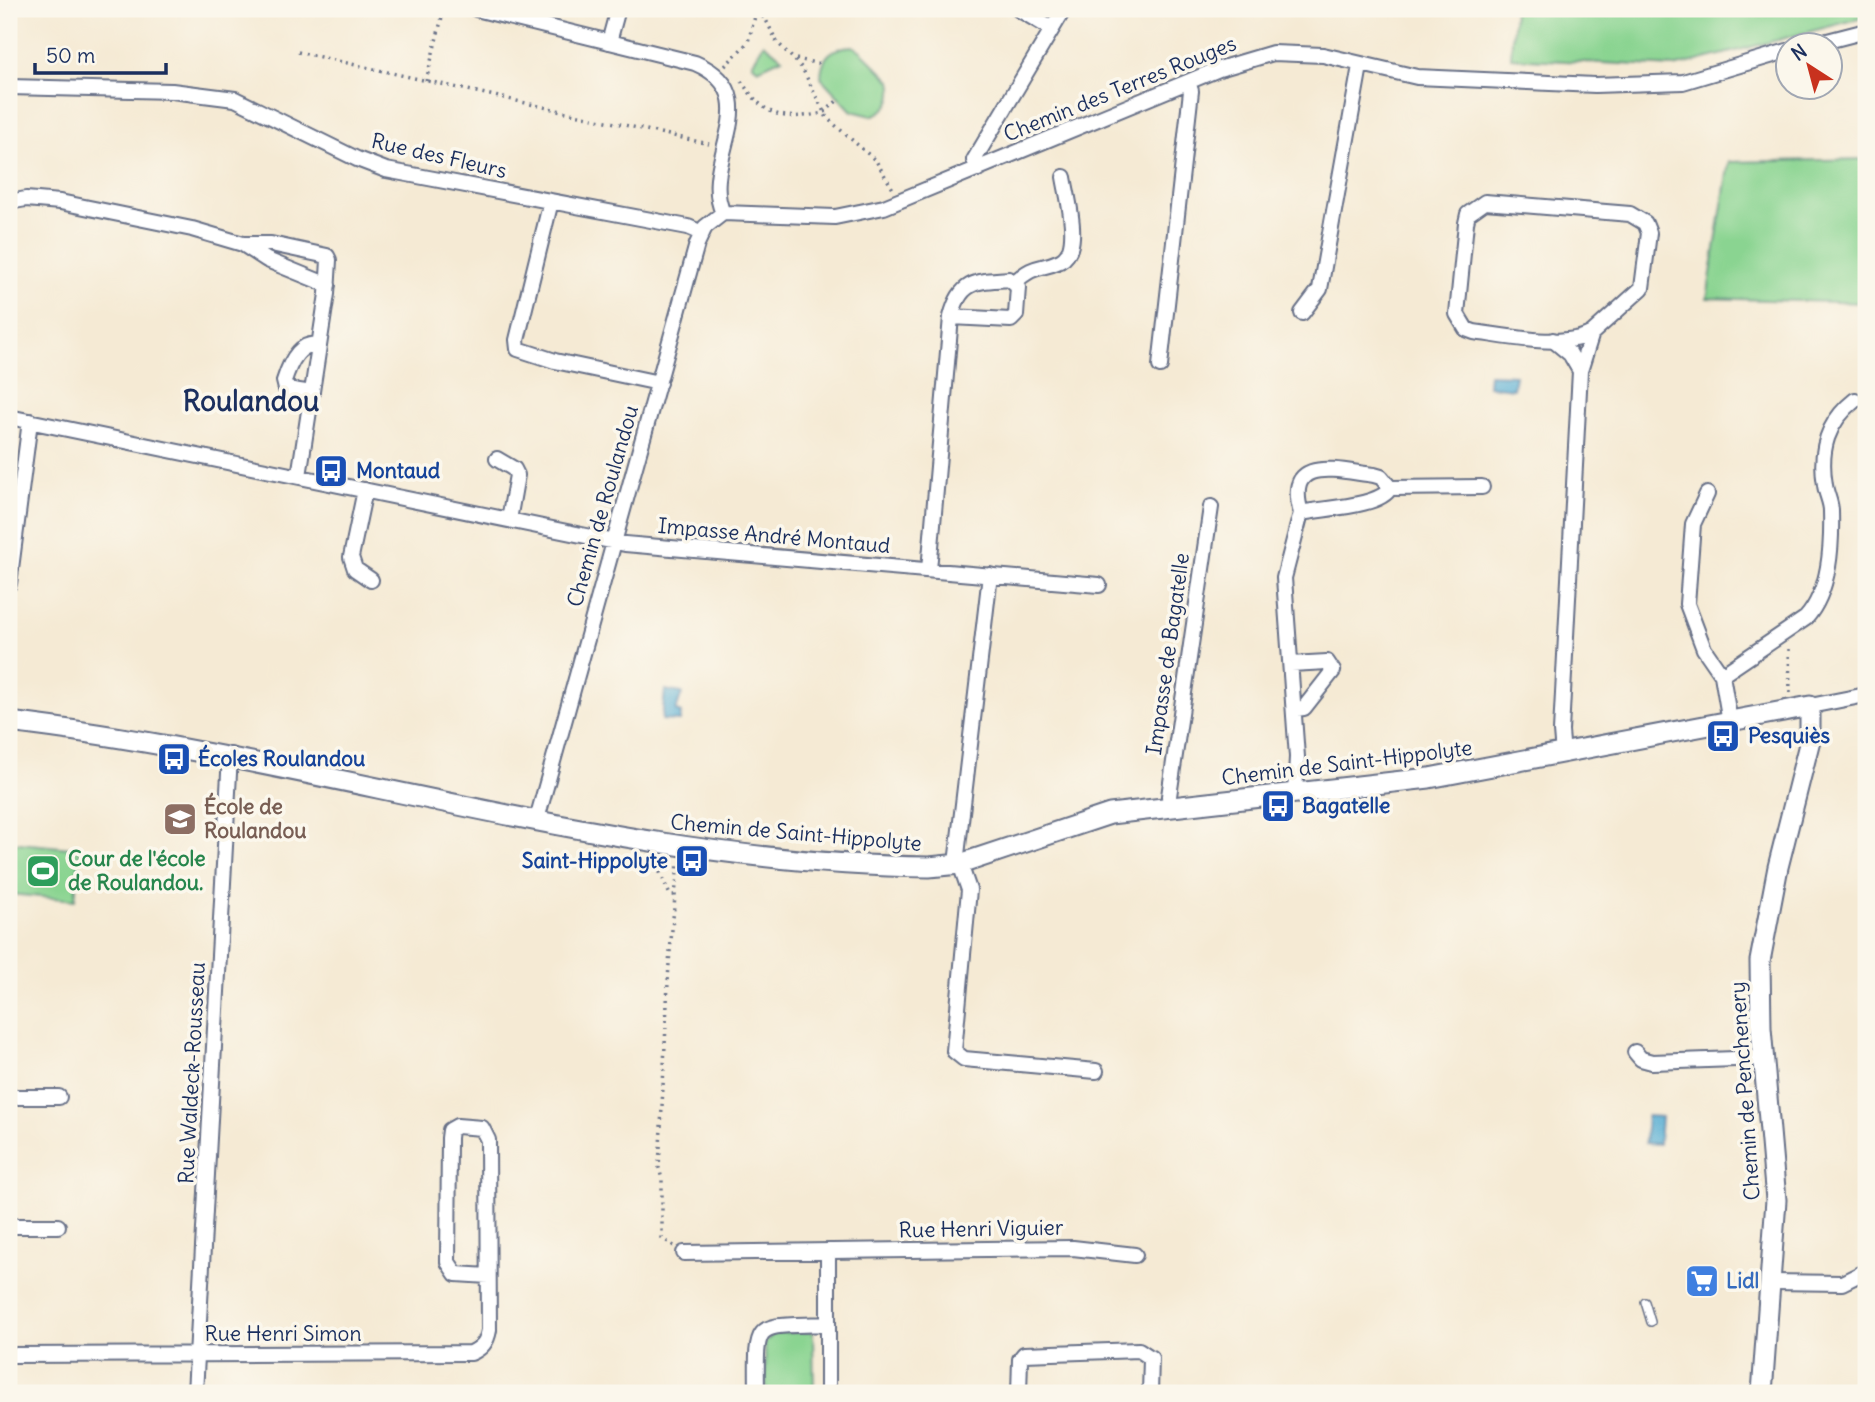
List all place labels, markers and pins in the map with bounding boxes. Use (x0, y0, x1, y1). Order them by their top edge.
bus stop icon: Montaud (312, 452, 350, 490)
place label: Montaud (356, 457, 441, 484)
bus stop icon: Pesquiès (1704, 717, 1742, 755)
place label: Pesquiès (1748, 722, 1831, 749)
bus stop icon: Écoles Roulandou (155, 740, 193, 778)
place label: Écoles Roulandou (198, 744, 365, 772)
bus stop icon: Bagatelle (1259, 787, 1297, 825)
place label: École de Roulandou (204, 792, 307, 844)
place label: Bagatelle (1302, 792, 1390, 819)
school or university icon: École de Roulandou (161, 800, 199, 838)
bus stop icon: Saint-Hippolyte (673, 842, 711, 880)
place label: Cour de l'école de Roulandou. (68, 845, 206, 896)
place label: Saint-Hippolyte (522, 847, 668, 874)
sports icon: Cour de l'école de Roulandou. (24, 852, 62, 890)
supermarket icon: Lidl (1683, 1262, 1721, 1300)
place label: Lidl (1726, 1267, 1759, 1294)

